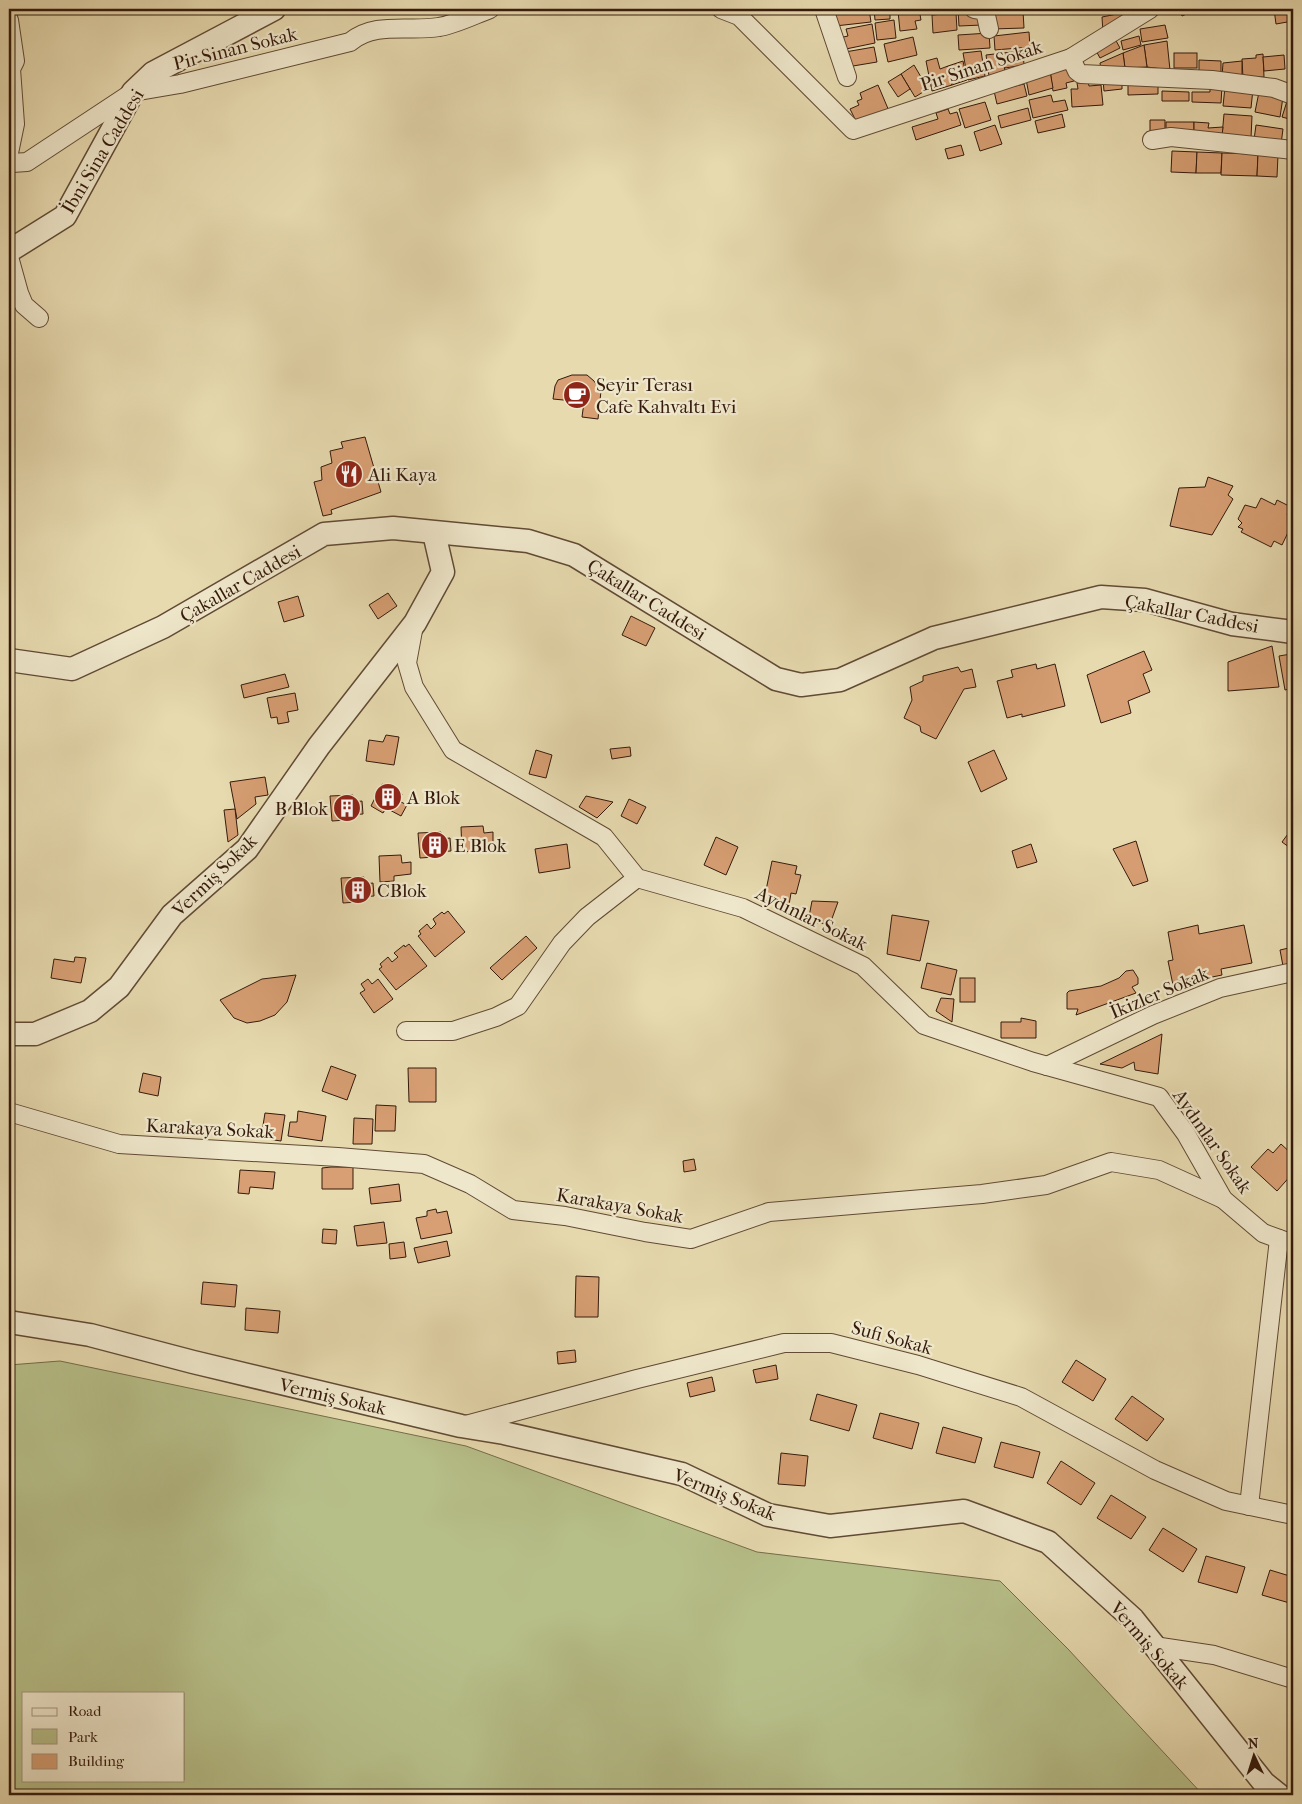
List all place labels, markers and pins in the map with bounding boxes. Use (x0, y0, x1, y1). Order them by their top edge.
place label: Seyir Terası Cafe Kahvaltı Evi (596, 374, 737, 418)
cafe icon: Seyir Terası Cafe Kahvaltı Evi (562, 380, 592, 410)
restaurant icon: Ali Kaya (334, 459, 364, 489)
place label: Ali Kaya (367, 464, 437, 486)
building icon: A Blok (373, 782, 403, 812)
place label: A Blok (406, 787, 460, 809)
building icon: B Blok (332, 793, 362, 823)
place label: B Blok (275, 798, 328, 820)
building icon: E Blok (420, 830, 450, 860)
place label: E Blok (454, 835, 507, 857)
building icon: CBlok (343, 875, 373, 905)
place label: CBlok (377, 880, 427, 902)

